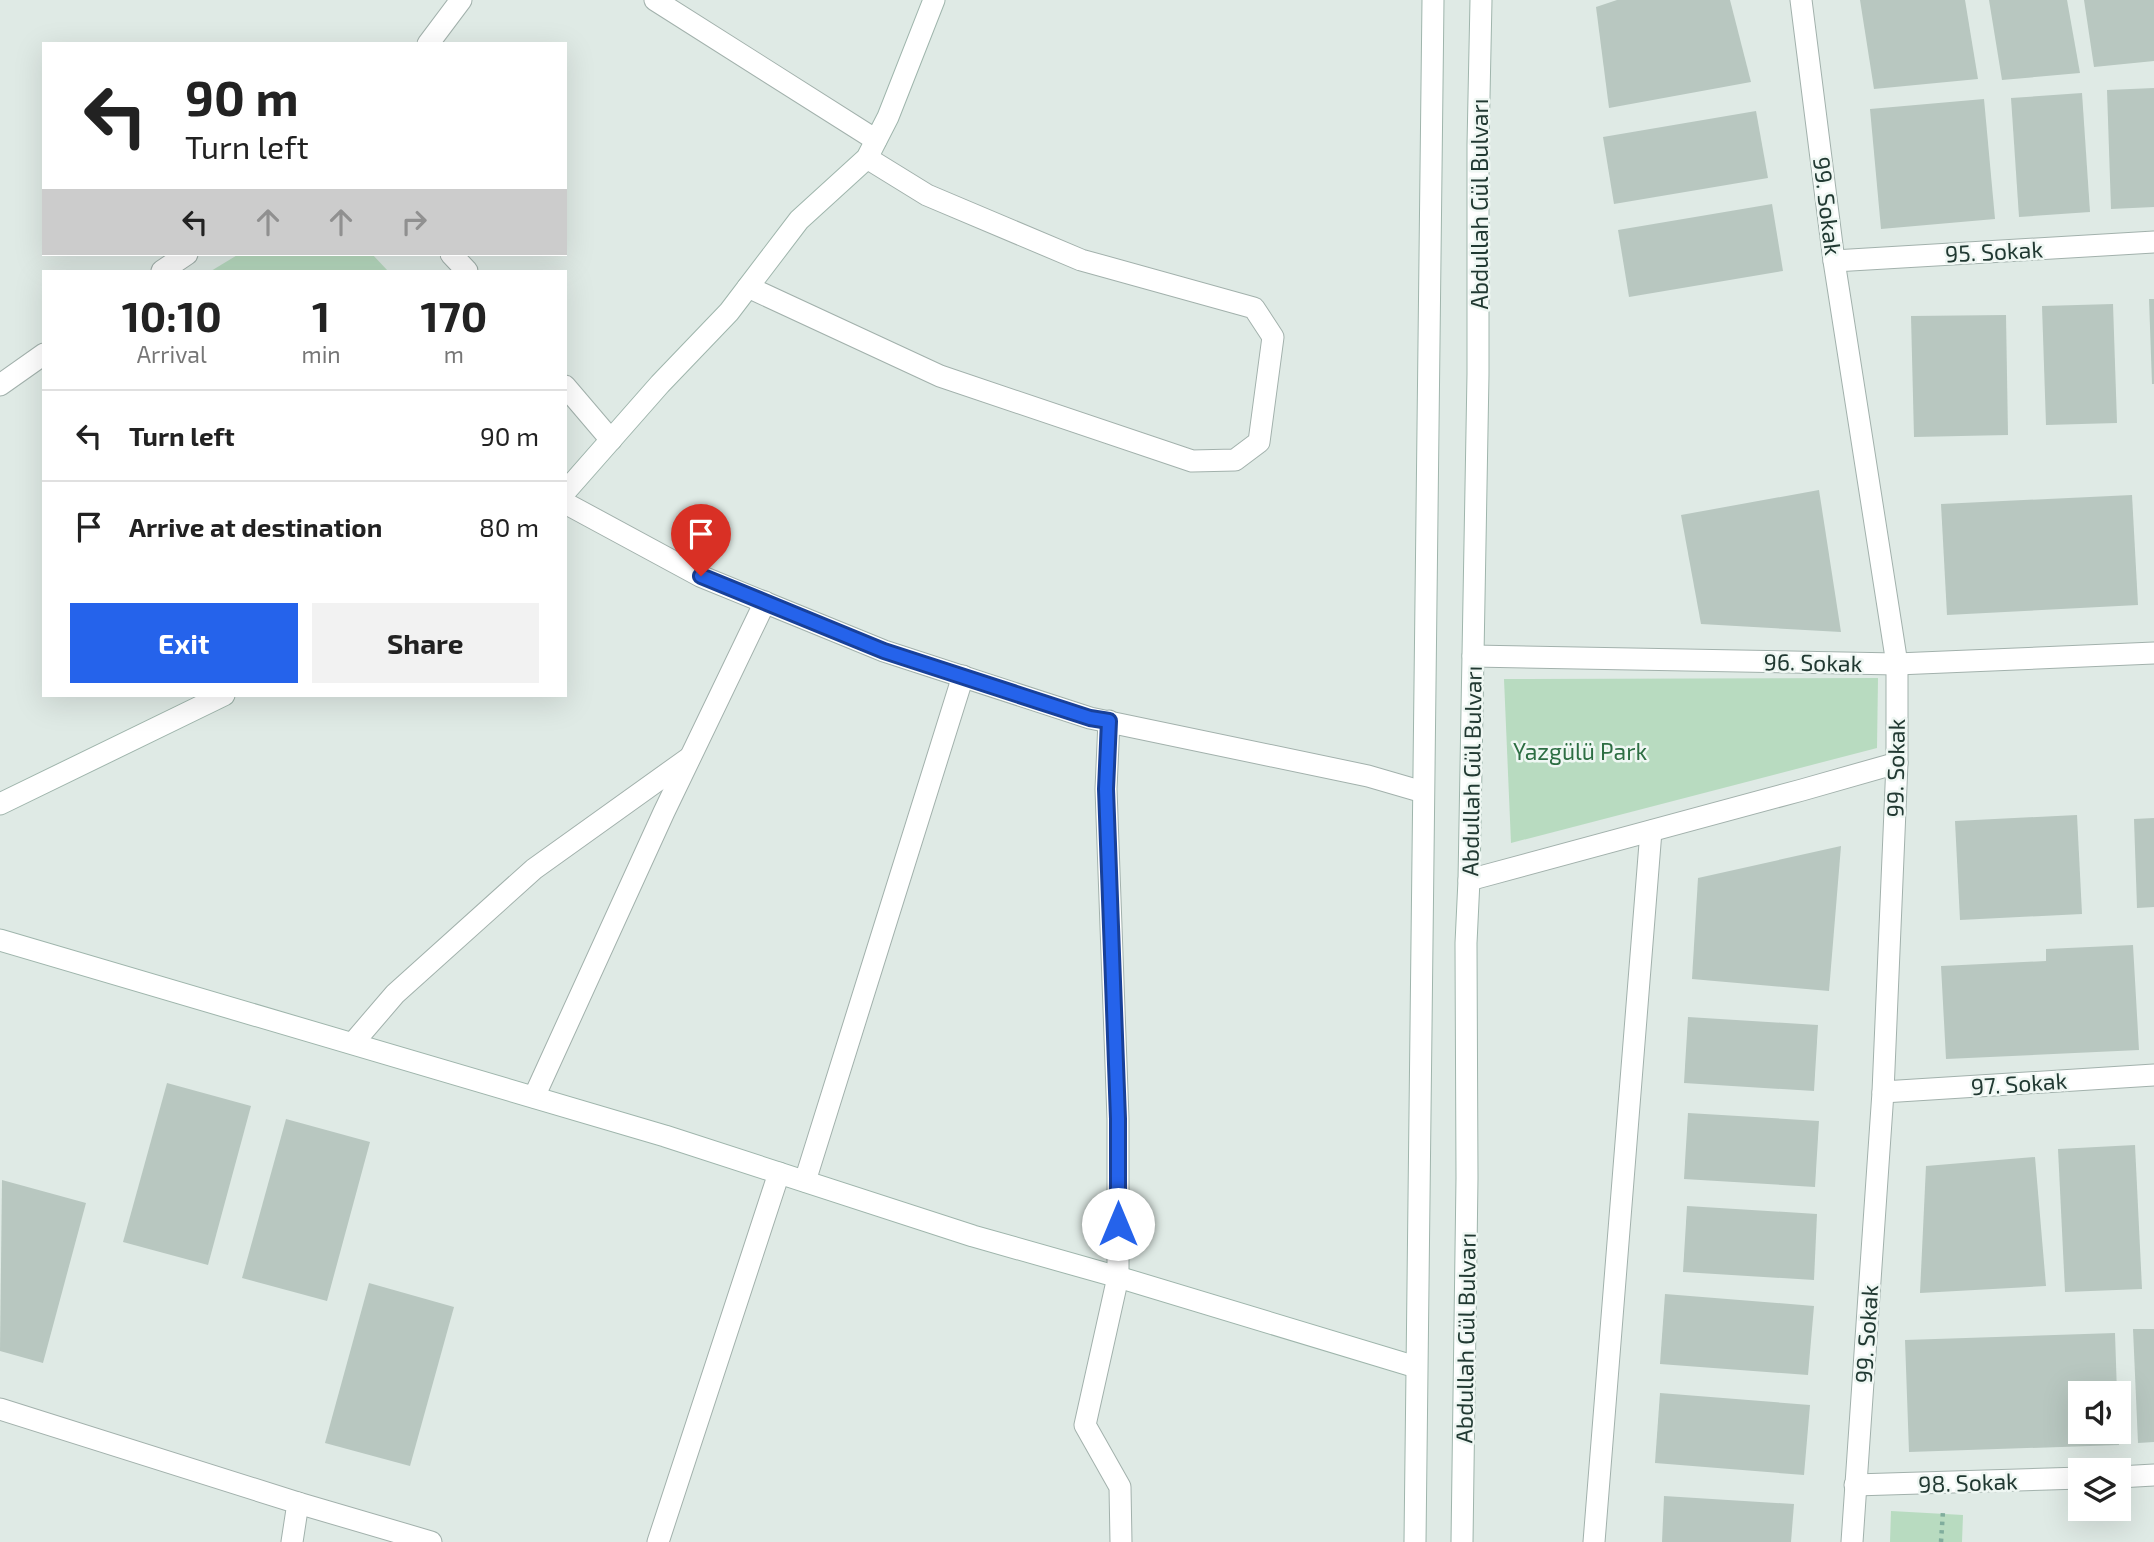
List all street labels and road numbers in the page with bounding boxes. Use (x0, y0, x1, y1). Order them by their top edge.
street label: Abdullah Gül Bulvarı (1465, 99, 1493, 309)
street label: 99. Sokak (1808, 155, 1848, 257)
street label: 95. Sokak (1944, 234, 2044, 268)
street label: 96. Sokak (1763, 647, 1863, 677)
street label: Abdullah Gül Bulvarı (1455, 665, 1487, 877)
street label: 99. Sokak (1880, 718, 1910, 818)
street label: 97. Sokak (1970, 1066, 2068, 1100)
street label: Abdullah Gül Bulvarı (1449, 1232, 1481, 1444)
street label: 99. Sokak (1849, 1283, 1883, 1384)
street label: 98. Sokak (1918, 1466, 2019, 1498)

